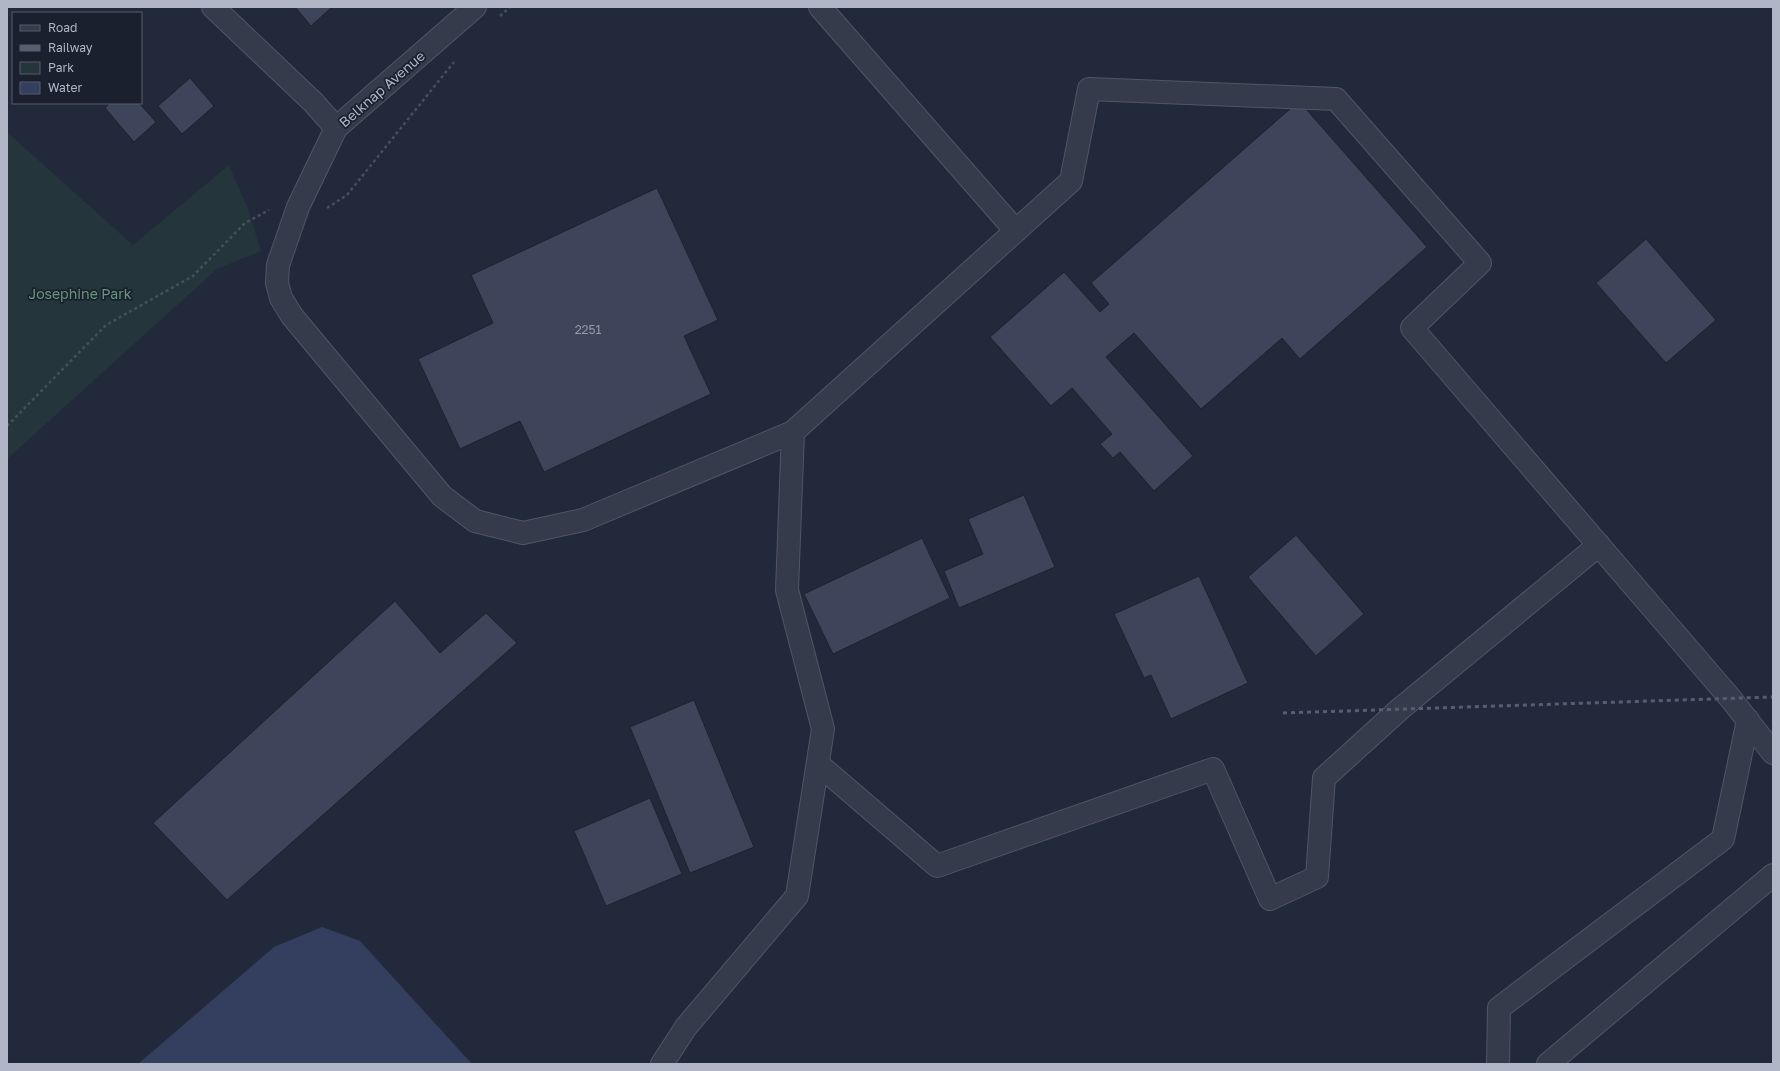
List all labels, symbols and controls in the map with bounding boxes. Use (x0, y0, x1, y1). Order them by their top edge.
legend (12, 12, 142, 104)
text: Road (48, 20, 77, 35)
text: Railway (48, 40, 93, 55)
street label: Belknap Avenue (335, 47, 428, 130)
text: Park (48, 60, 74, 75)
text: Water (48, 80, 82, 95)
park label: Josephine Park (28, 285, 132, 302)
house number: 2251 (575, 322, 602, 337)

